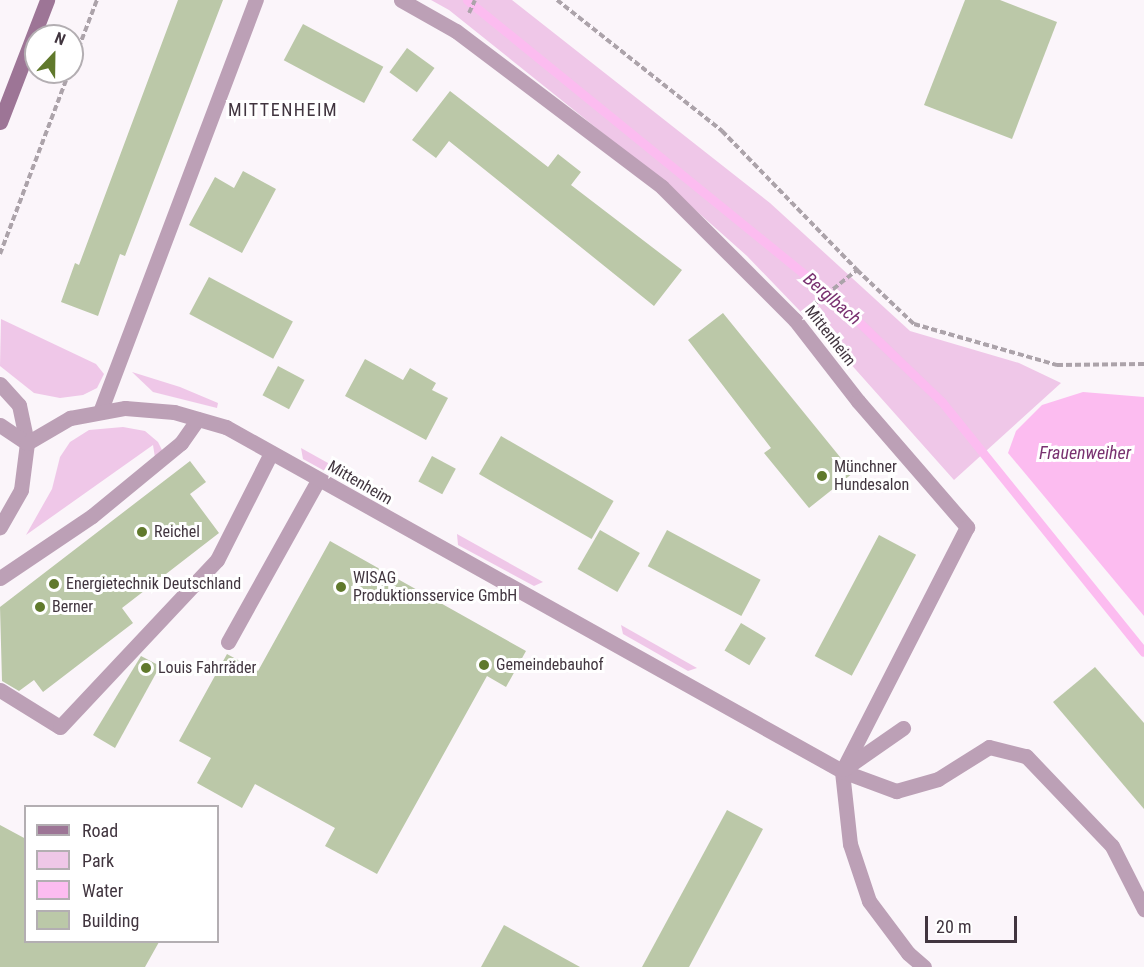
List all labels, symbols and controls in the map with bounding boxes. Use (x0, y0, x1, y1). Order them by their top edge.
north arrow (24, 24, 84, 84)
text: N (52, 28, 68, 49)
district label: MITTENHEIM (228, 99, 338, 121)
water label: Berglbach (799, 268, 865, 330)
street label: Mittenheim (800, 302, 860, 370)
water label: Frauenweiher (1039, 442, 1131, 464)
street label: Mittenheim (324, 457, 396, 509)
place label: Münchner Hundesalon (834, 457, 909, 495)
marker: Münchner Hundesalon (815, 469, 829, 483)
place label: Reichel (154, 522, 200, 542)
marker: Reichel (135, 525, 149, 539)
place label: WISAG Produktionsservice GmbH (353, 568, 517, 606)
place label: Energietechnik Deutschland (66, 574, 241, 594)
marker: Energietechnik Deutschland (47, 577, 61, 591)
marker: WISAG Produktionsservice GmbH (334, 580, 348, 594)
place label: Berner (52, 597, 93, 617)
marker: Berner (33, 600, 47, 614)
place label: Gemeindebauhof (496, 655, 603, 675)
place label: Louis Fahrräder (158, 658, 256, 678)
marker: Gemeindebauhof (477, 658, 491, 672)
marker: Louis Fahrräder (139, 661, 153, 675)
legend (24, 805, 219, 943)
text: Road (82, 820, 118, 841)
text: Park (82, 850, 114, 871)
text: Water (82, 880, 123, 901)
scale bar (928, 904, 1020, 942)
text: Building (82, 910, 139, 931)
text: 20 m (936, 916, 971, 937)

